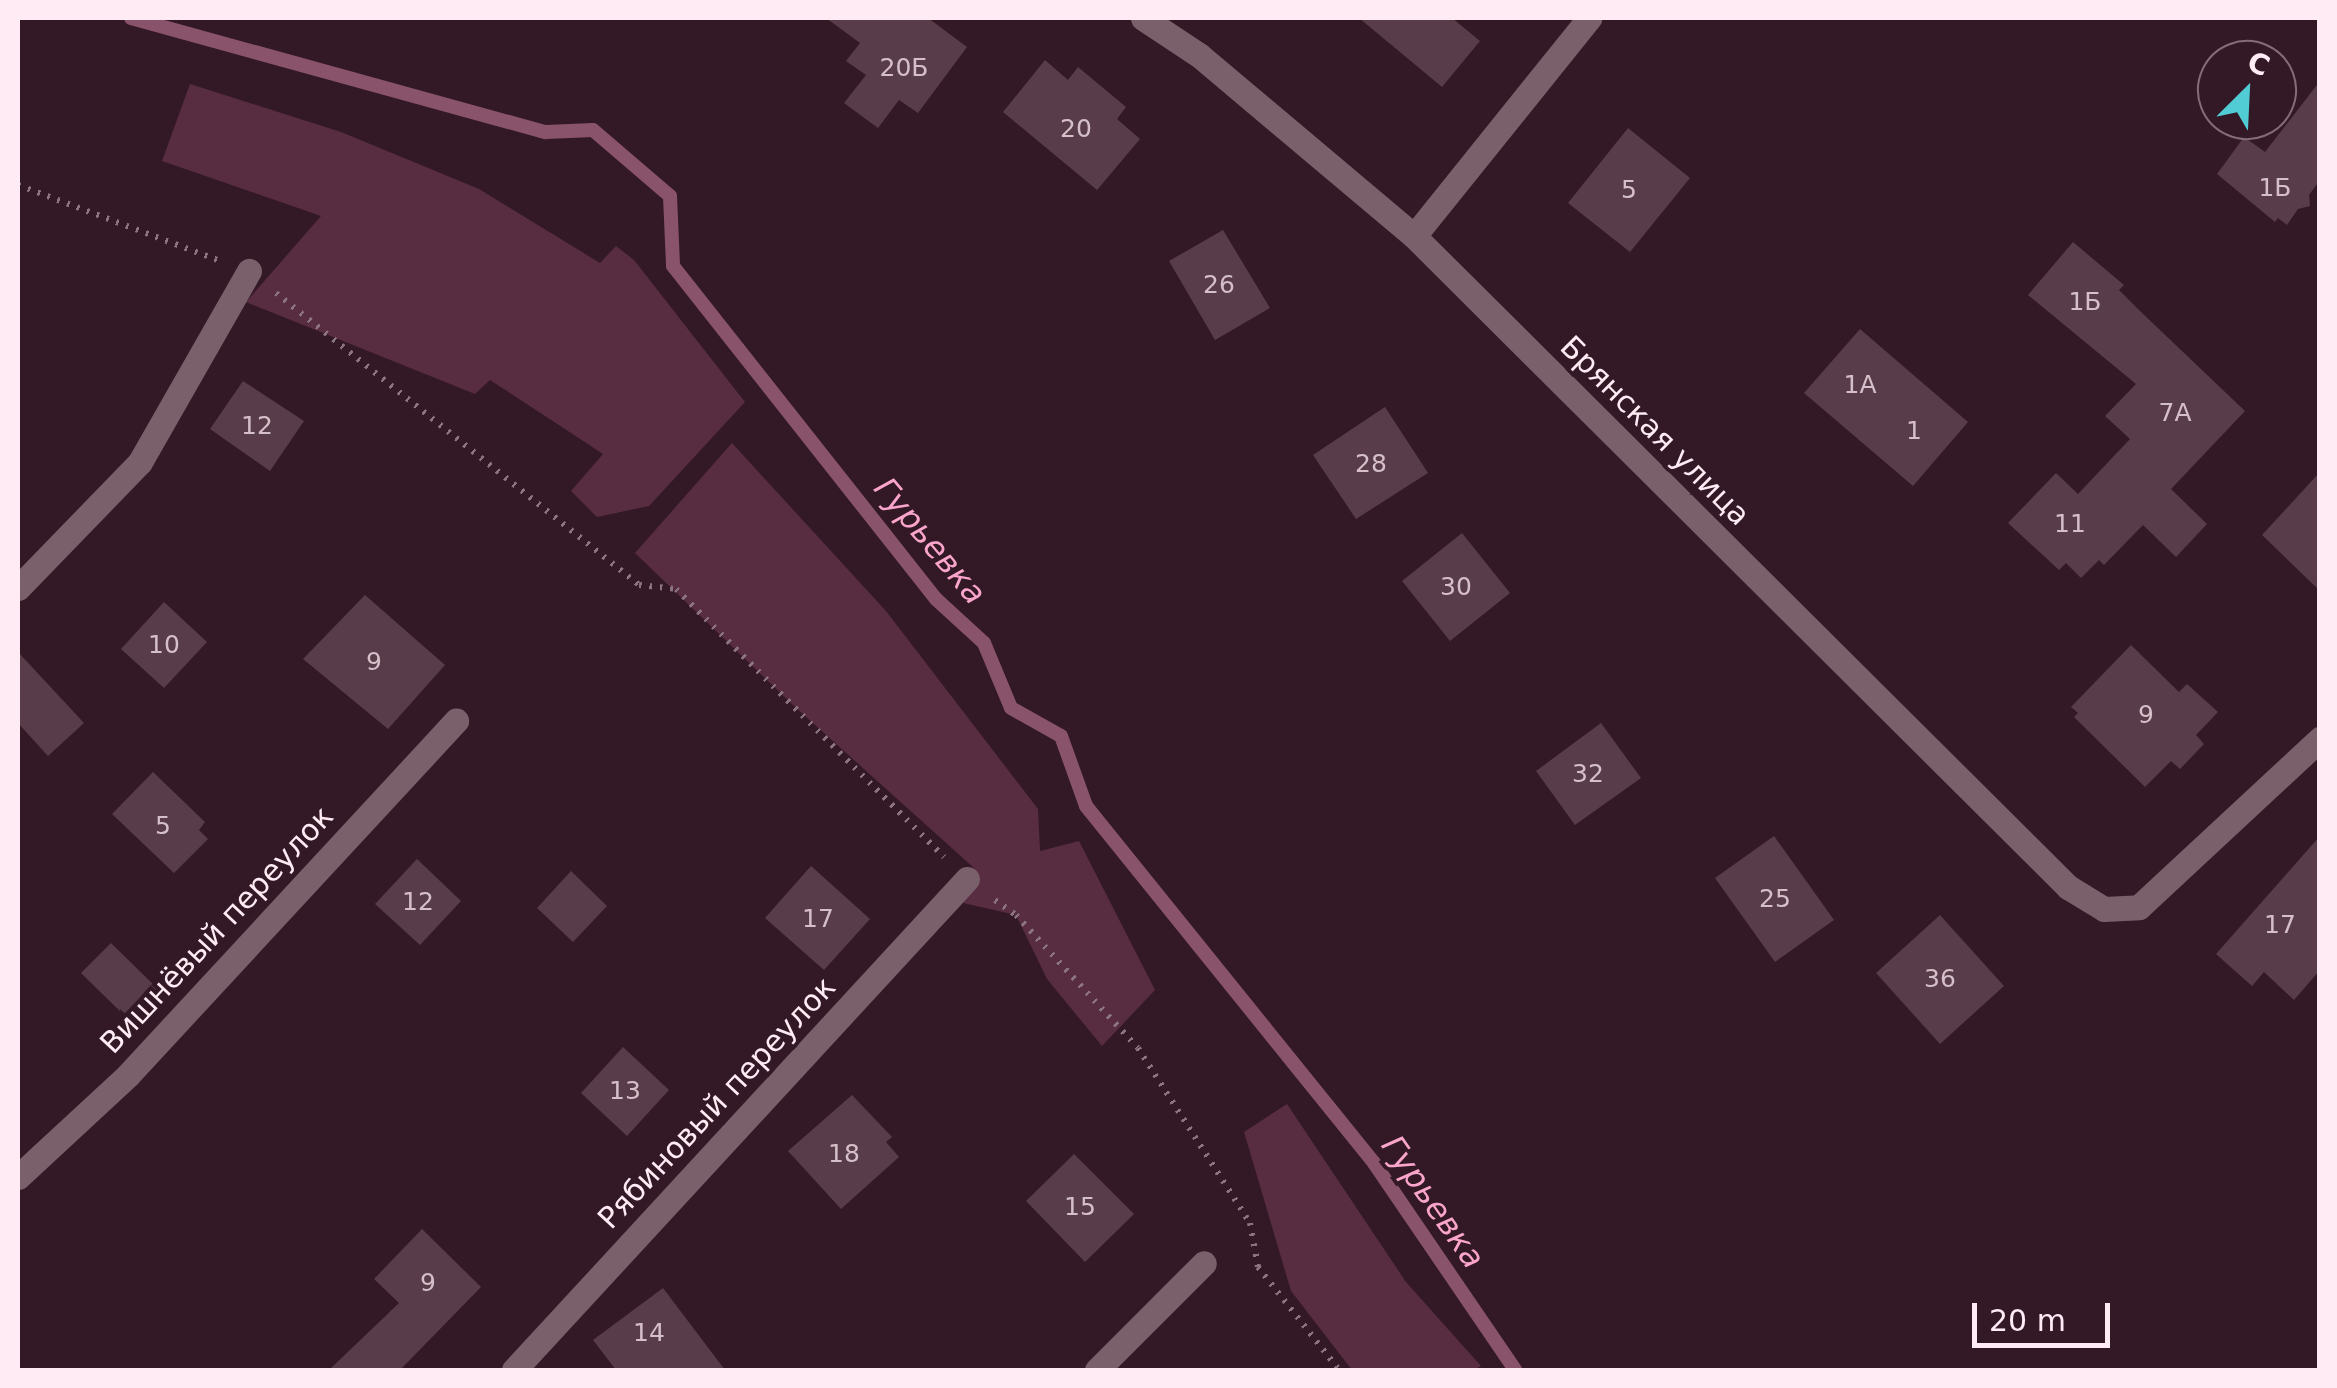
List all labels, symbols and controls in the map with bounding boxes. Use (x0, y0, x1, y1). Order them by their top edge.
north arrow (2197, 40, 2297, 140)
text: С (2242, 45, 2275, 83)
house number: 20Б (880, 53, 928, 83)
house number: 20 (1060, 114, 1092, 144)
house number: 1Б (2258, 173, 2292, 203)
house number: 5 (1621, 175, 1637, 205)
house number: 26 (1203, 270, 1235, 300)
house number: 1Б (2068, 287, 2102, 317)
street label: Брянская улица (1553, 329, 1757, 533)
house number: 1А (1843, 370, 1877, 400)
house number: 7А (2158, 398, 2192, 428)
house number: 12 (241, 411, 273, 441)
house number: 1 (1906, 416, 1922, 446)
house number: 28 (1355, 449, 1387, 479)
water label: Гурьевка (866, 470, 994, 612)
house number: 11 (2054, 509, 2086, 539)
house number: 30 (1440, 572, 1472, 602)
house number: 10 (148, 630, 180, 660)
house number: 9 (366, 647, 382, 677)
house number: 9 (2138, 700, 2154, 730)
house number: 32 (1572, 759, 1604, 789)
street label: Вишнёвый переулок (93, 799, 341, 1061)
house number: 5 (155, 811, 171, 841)
house number: 25 (1759, 884, 1791, 914)
house number: 12 (402, 887, 434, 917)
house number: 17 (802, 904, 834, 934)
house number: 17 (2264, 910, 2296, 940)
house number: 36 (1924, 964, 1956, 994)
street label: Рябиновый переулок (591, 970, 843, 1236)
house number: 13 (609, 1076, 641, 1106)
water label: Гурьевка (1373, 1128, 1493, 1276)
house number: 18 (828, 1139, 860, 1169)
house number: 15 (1064, 1192, 1096, 1222)
house number: 9 (420, 1268, 436, 1298)
scale bar (1977, 1283, 2114, 1345)
text: 20 m (1989, 1303, 2066, 1338)
house number: 14 (633, 1318, 665, 1348)

